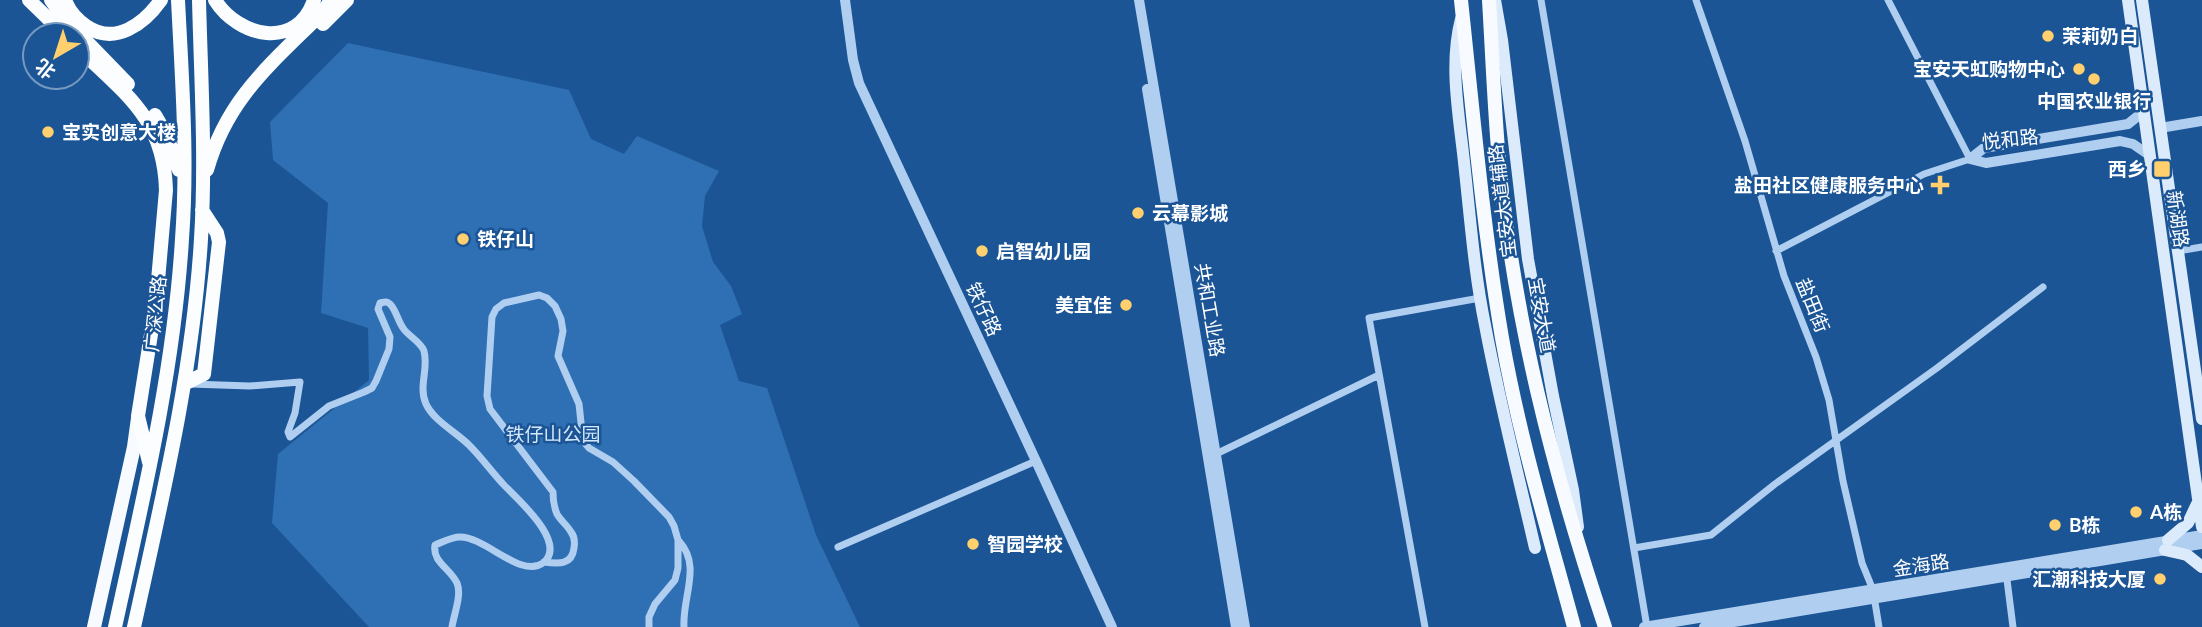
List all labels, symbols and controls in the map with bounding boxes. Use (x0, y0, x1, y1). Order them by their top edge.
north arrow (21, 21, 91, 91)
place label: 茉莉奶白 (2062, 24, 2138, 47)
marker: 茉莉奶白 (2040, 28, 2056, 44)
text: 北 (30, 55, 60, 85)
place label: 宝安天虹购物中心 (1913, 57, 2065, 80)
marker: 宝安天虹购物中心 (2071, 61, 2087, 77)
marker: 中国农业银行 (2086, 71, 2102, 87)
place label: 中国农业银行 (2037, 89, 2151, 112)
place label: 宝实创意大楼 (62, 120, 176, 143)
marker: 宝实创意大楼 (40, 124, 56, 140)
street label: 悦和路 (1980, 124, 2040, 153)
street label: 宝安大道辅路 (1483, 143, 1520, 259)
place label: 西乡 (2108, 157, 2146, 180)
marker: 西乡 (2152, 159, 2172, 179)
place label: 盐田社区健康服务中心 (1734, 173, 1924, 196)
marker: 盐田社区健康服务中心 (1930, 175, 1950, 195)
street label: 新湖路 (2163, 189, 2194, 249)
place label: 云幕影城 (1152, 201, 1228, 224)
marker: 云幕影城 (1130, 205, 1146, 221)
place label: 铁仔山 (477, 227, 534, 250)
marker: 铁仔山 (455, 231, 471, 247)
place label: 启智幼儿园 (996, 239, 1091, 262)
marker: 启智幼儿园 (974, 243, 990, 259)
street label: 共和工业路 (1191, 261, 1230, 359)
street label: 盐田街 (1792, 274, 1835, 336)
street label: 广深公路 (139, 275, 170, 353)
street label: 宝安大道 (1525, 275, 1560, 354)
street label: 铁仔路 (962, 278, 1007, 339)
place label: 美宜佳 (1055, 293, 1112, 316)
marker: 美宜佳 (1118, 297, 1134, 313)
park label: 铁仔山公园 (505, 422, 601, 445)
place label: A栋 (2149, 500, 2182, 523)
marker: A栋 (2128, 504, 2144, 520)
place label: B栋 (2069, 513, 2101, 536)
marker: B栋 (2047, 517, 2063, 533)
place label: 智园学校 (987, 532, 1063, 555)
marker: 智园学校 (965, 536, 981, 552)
street label: 金海路 (1891, 549, 1951, 580)
place label: 汇潮科技大厦 (2032, 567, 2146, 590)
marker: 汇潮科技大厦 (2152, 571, 2168, 587)

